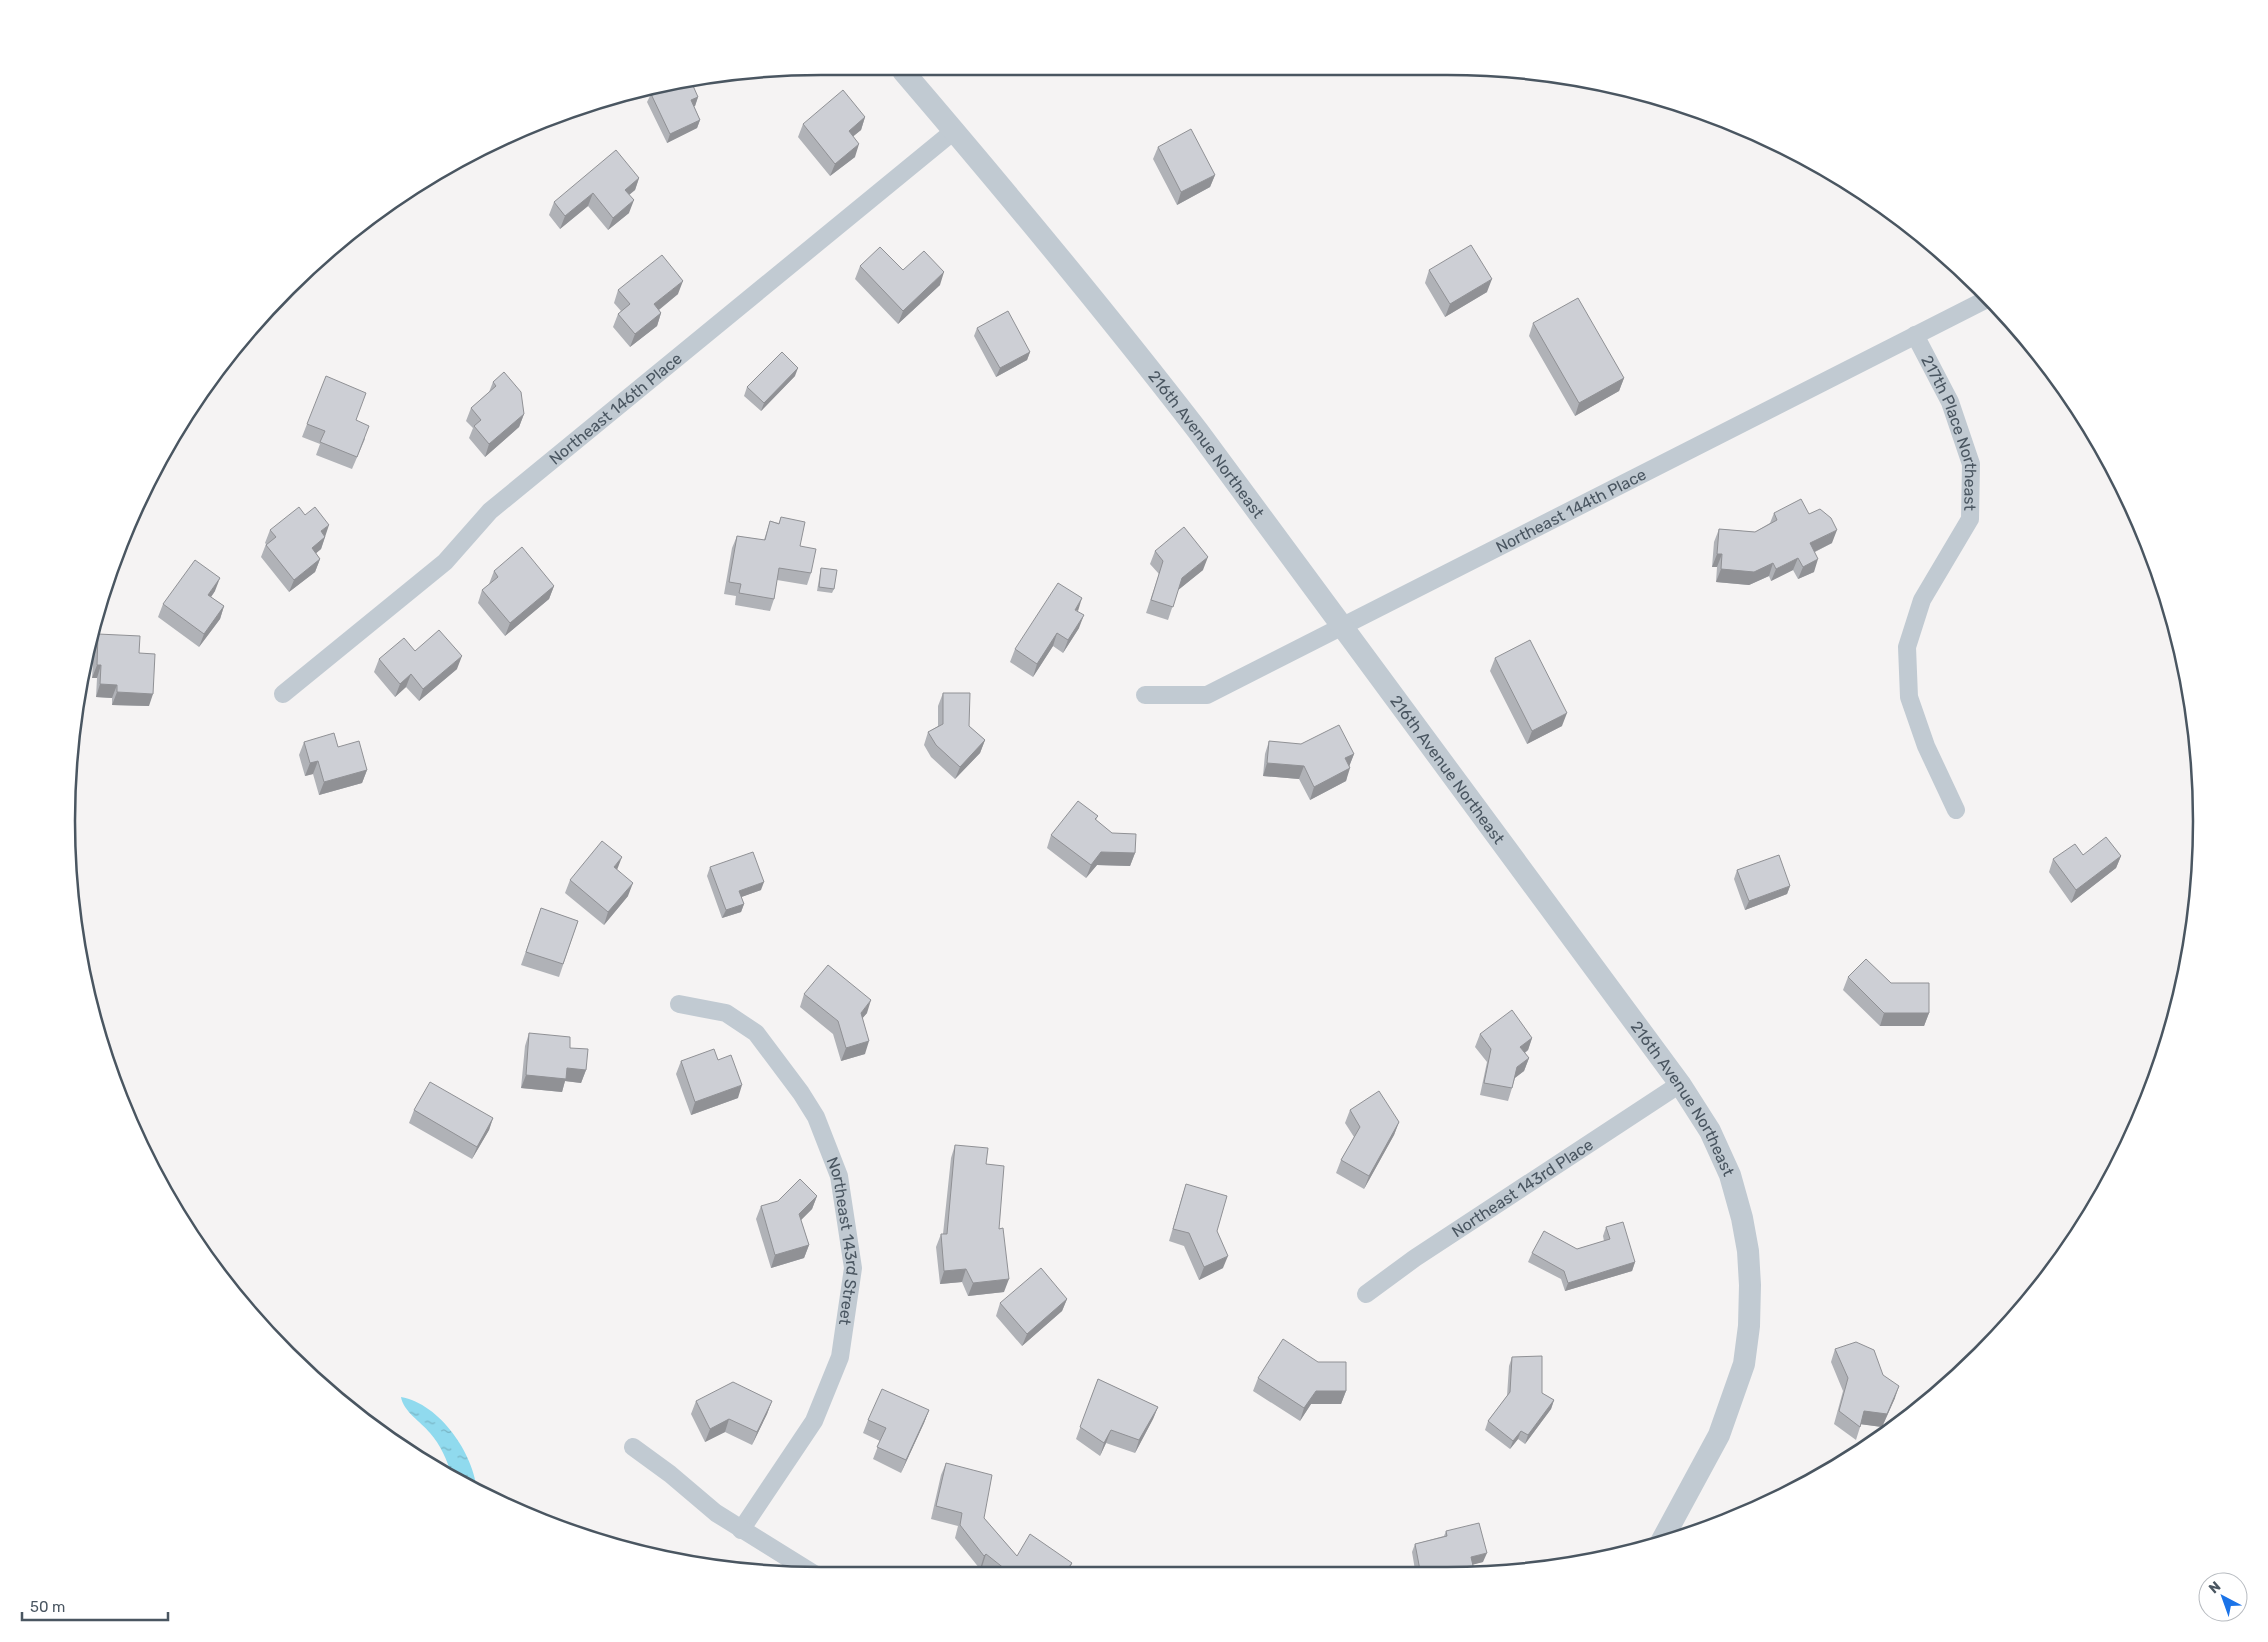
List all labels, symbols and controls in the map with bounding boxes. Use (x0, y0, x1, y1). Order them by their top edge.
street label: Northeast 146th Place (545, 348, 685, 468)
street label: 217th Place Northeast (1918, 352, 1981, 511)
street label: 216th Avenue Northeast (1145, 366, 1268, 522)
street label: Northeast 144th Place (1492, 464, 1649, 556)
street label: 216th Avenue Northeast (1387, 691, 1509, 847)
street label: 216th Avenue Northeast (1627, 1017, 1739, 1179)
street label: Northeast 143rd Place (1448, 1134, 1596, 1241)
street label: Northeast 143rd Street (823, 1154, 863, 1327)
north arrow (2198, 1572, 2248, 1622)
text: N (2205, 1578, 2224, 1597)
scale bar (22, 1590, 169, 1622)
text: 50 m (30, 1598, 65, 1616)

